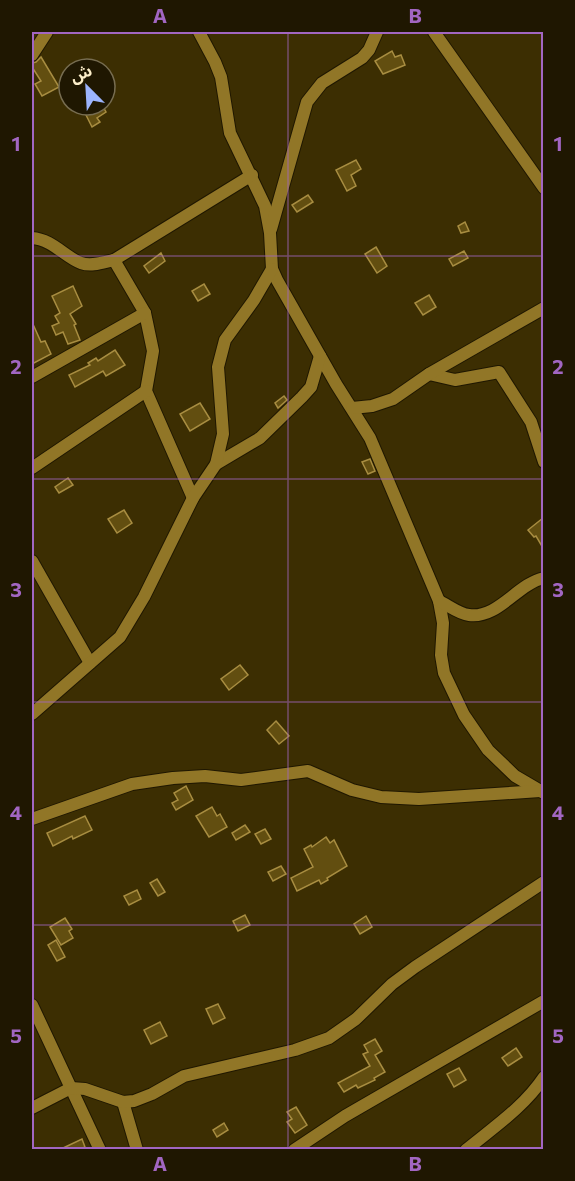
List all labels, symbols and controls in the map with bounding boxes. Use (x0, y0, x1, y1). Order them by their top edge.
text: A (153, 3, 167, 27)
text: B (408, 3, 422, 27)
north arrow (57, 57, 117, 117)
text: ش (67, 60, 95, 87)
text: 1 (11, 131, 21, 155)
text: 1 (553, 131, 563, 155)
text: 2 (10, 354, 22, 378)
text: 2 (552, 354, 564, 378)
text: 3 (10, 577, 22, 601)
text: 3 (552, 577, 564, 601)
text: 4 (10, 800, 22, 824)
text: 4 (552, 800, 564, 824)
text: 5 (10, 1023, 22, 1047)
text: 5 (552, 1023, 564, 1047)
text: A (153, 1151, 167, 1175)
text: B (408, 1151, 422, 1175)

